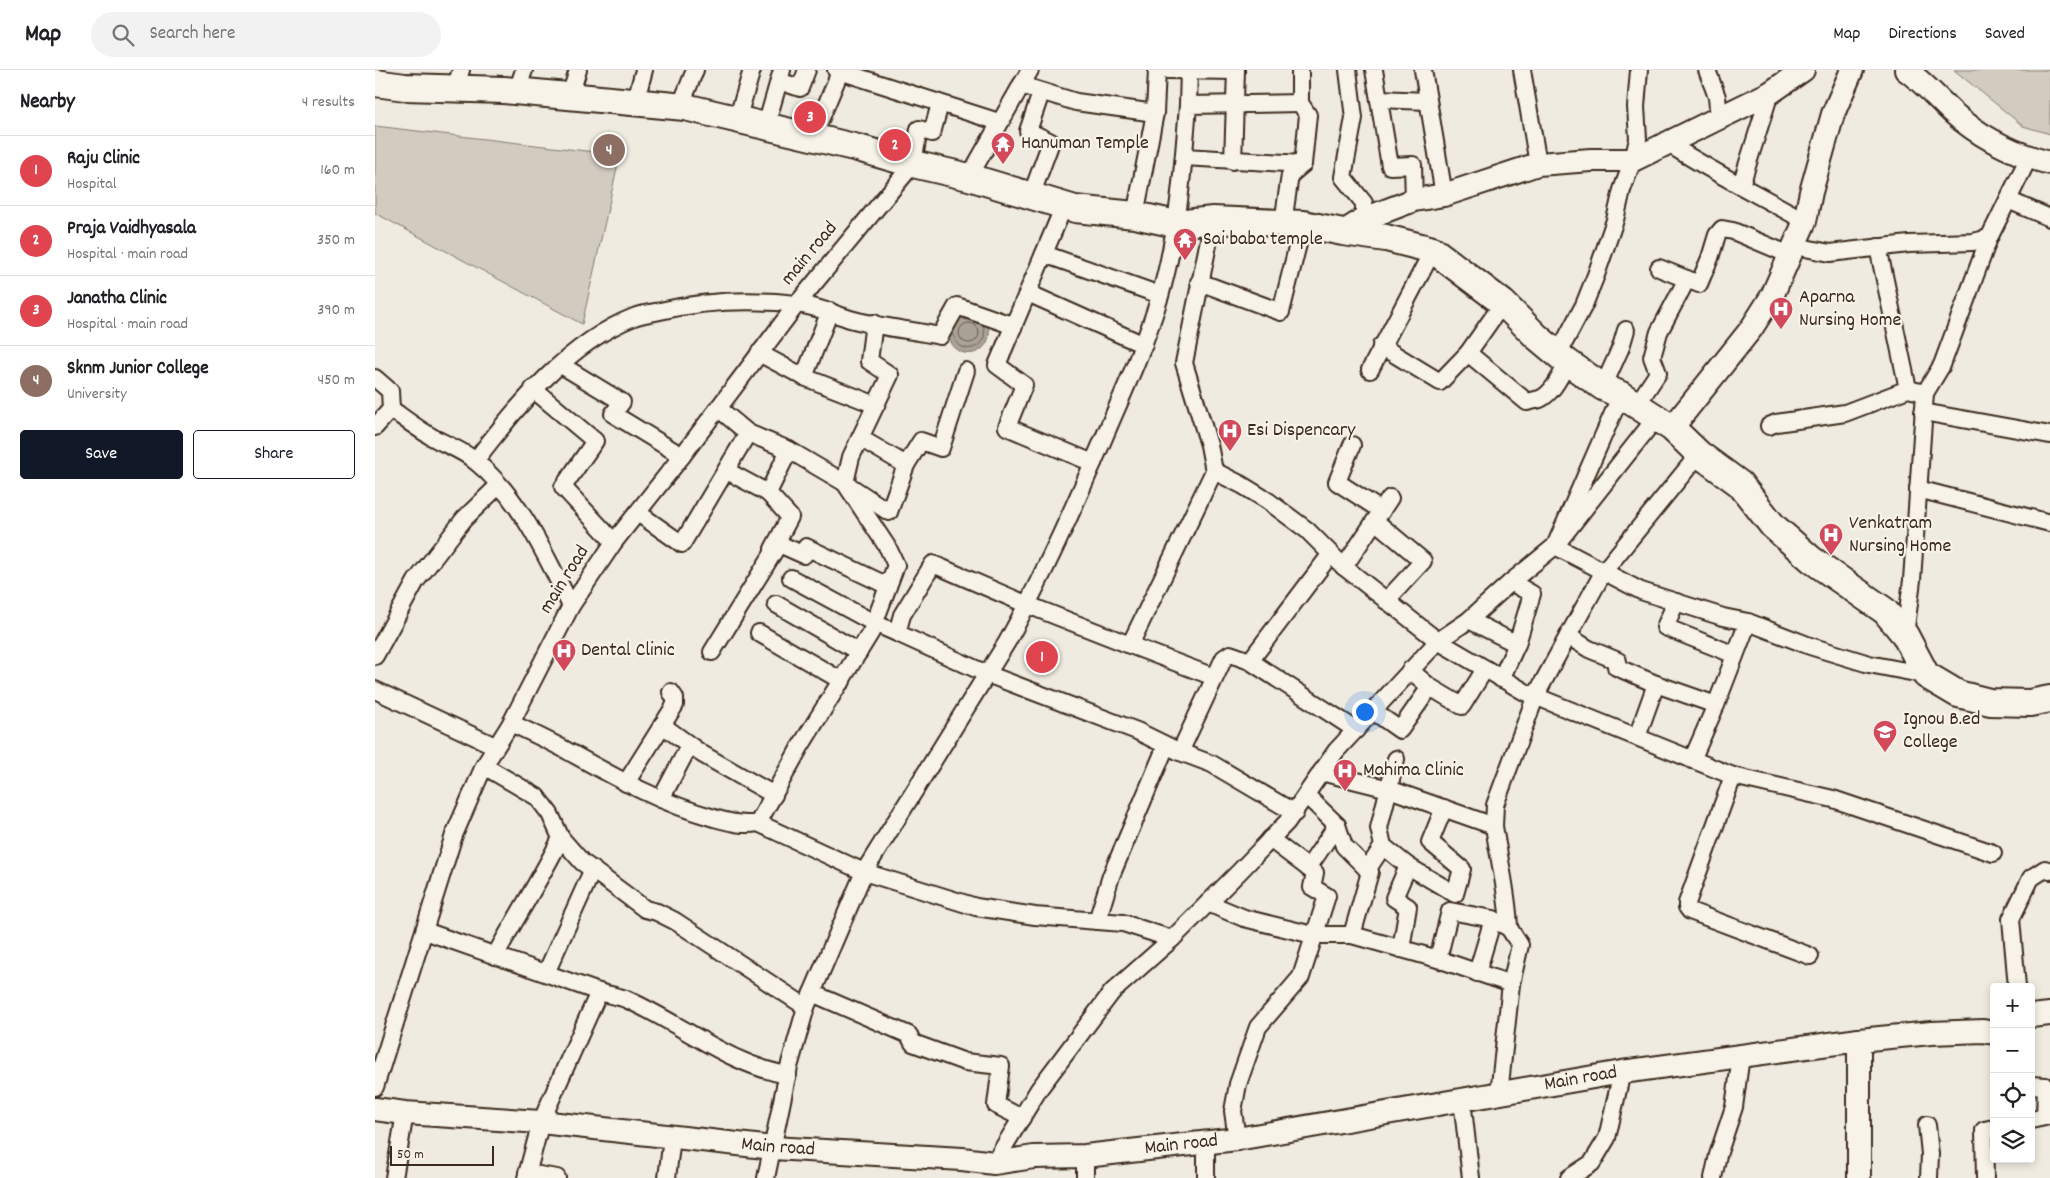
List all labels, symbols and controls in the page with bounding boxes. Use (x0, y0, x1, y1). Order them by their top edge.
search box (91, 12, 441, 57)
text: Map (25, 18, 61, 52)
icon: search (109, 21, 137, 49)
text: Search here (149, 21, 235, 48)
text: Map (1833, 22, 1860, 47)
text: Directions (1888, 22, 1957, 47)
text: Saved (1985, 22, 2025, 47)
text: Nearby (20, 88, 75, 118)
text: 4 results (302, 91, 355, 114)
pin: 3 (794, 98, 826, 136)
pin: 2 (879, 126, 911, 164)
place label: Hanuman Temple (1021, 130, 1149, 158)
pin: 4 (593, 131, 625, 169)
temple icon: Hanuman Temple (990, 131, 1016, 165)
text: Raju Clinic (67, 146, 140, 173)
text: 1 (34, 159, 38, 182)
text: 160 m (320, 159, 355, 182)
text: Hospital (67, 173, 117, 196)
text: Praja Vaidhyasala (67, 216, 196, 243)
street label: main road (775, 216, 845, 292)
place label: Sai baba temple (1203, 226, 1323, 254)
temple icon: Sai baba temple (1172, 227, 1198, 261)
text: 2 (33, 229, 40, 252)
text: 350 m (317, 229, 355, 252)
text: Hospital · main road (67, 243, 188, 266)
place label: Aparna Nursing Home (1799, 284, 1901, 335)
text: Janatha Clinic (67, 286, 167, 313)
hospital icon: Aparna Nursing Home (1768, 296, 1794, 330)
text: 3 (32, 299, 40, 322)
text: 390 m (317, 299, 355, 322)
text: Hospital · main road (67, 313, 188, 336)
text: Sknm Junior College (67, 356, 209, 383)
text: 4 (33, 369, 39, 392)
text: 450 m (318, 369, 355, 392)
text: University (67, 383, 127, 406)
place label: Esi Dispencary (1247, 417, 1356, 445)
hospital icon: Esi Dispencary (1217, 418, 1243, 452)
button: Save (20, 430, 183, 479)
button: Share (193, 430, 355, 479)
place label: Venkatram Nursing Home (1849, 510, 1951, 561)
hospital icon: Venkatram Nursing Home (1818, 522, 1844, 556)
street label: main road (533, 540, 597, 620)
place label: Dental Clinic (581, 637, 675, 665)
hospital icon: Dental Clinic (551, 638, 577, 672)
pin: 1 (1026, 638, 1058, 676)
your location (1352, 699, 1378, 725)
place label: Ignou B.ed College (1903, 706, 1980, 757)
school or university icon: Ignou B.ed College (1872, 719, 1898, 753)
place label: Mahima Clinic (1363, 757, 1464, 785)
hospital icon: Mahima Clinic (1332, 758, 1358, 792)
map controls (1990, 983, 2035, 1163)
button: + (1990, 983, 2035, 1028)
button: − (1990, 1028, 2035, 1073)
street label: Main road (1542, 1059, 1620, 1099)
button: locate (1990, 1073, 2035, 1118)
button: layers (1990, 1118, 2035, 1163)
street label: Main road (1143, 1127, 1220, 1163)
street label: Main road (740, 1131, 816, 1164)
scale bar (390, 1143, 494, 1166)
text: 50 m (397, 1145, 424, 1165)

